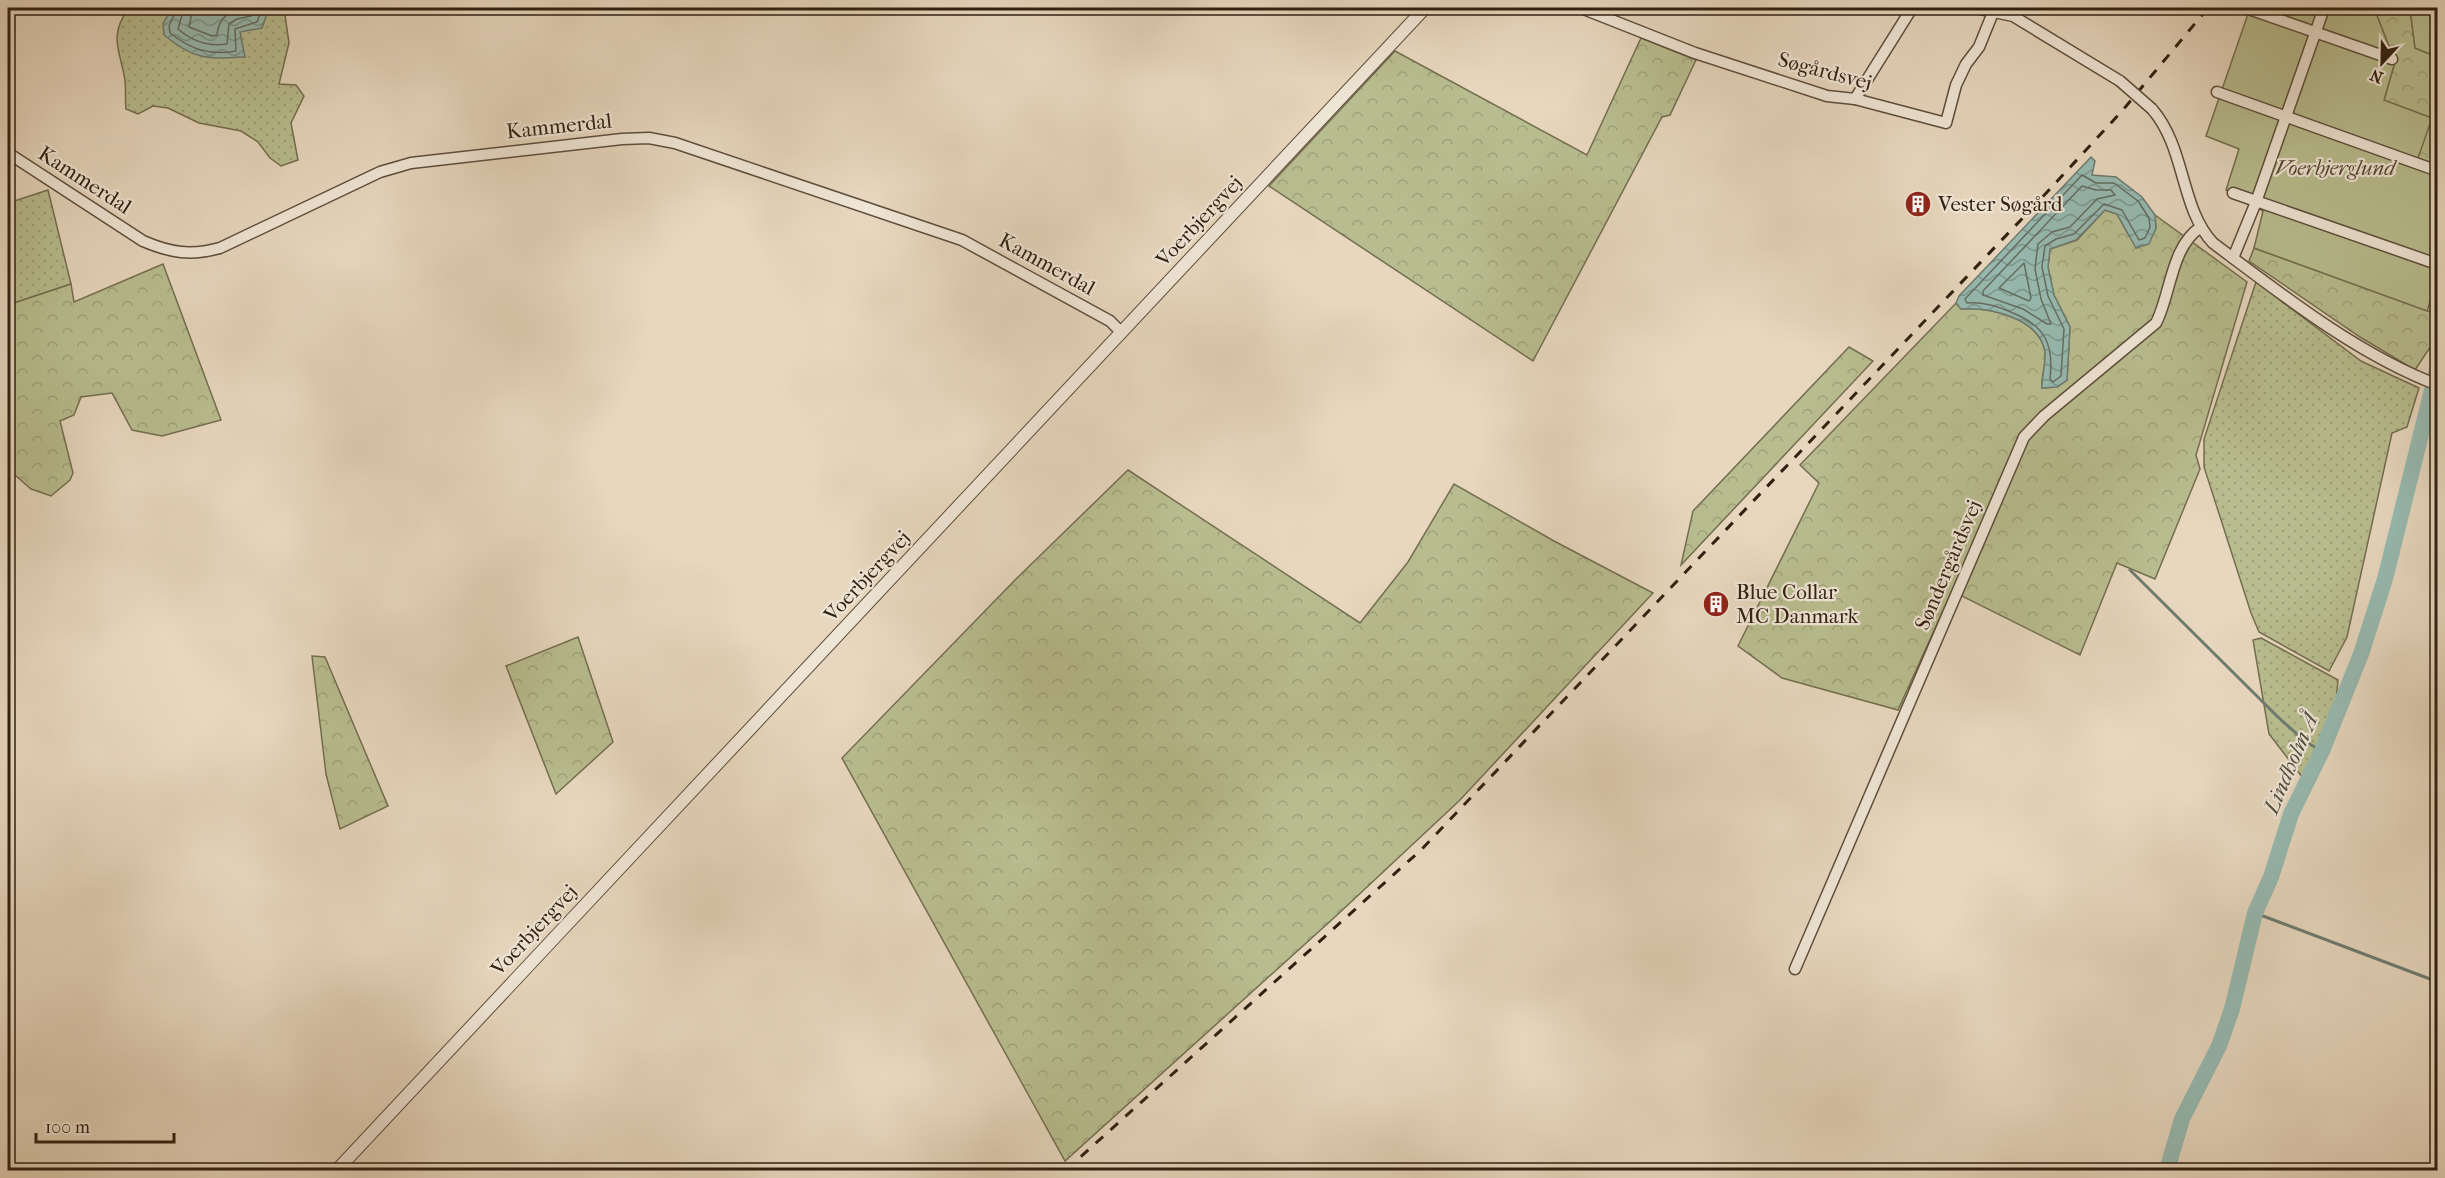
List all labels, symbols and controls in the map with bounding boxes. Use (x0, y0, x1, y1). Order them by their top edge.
north arrow (2352, 33, 2412, 93)
street label: Søgårdsvej (1775, 47, 1875, 95)
text: N (2367, 65, 2386, 88)
street label: Kammerdal (505, 109, 613, 143)
street label: Kammerdal (34, 141, 136, 219)
park label: Voerbjerglund (2275, 156, 2397, 180)
street label: Voerbjergvej (1150, 171, 1247, 272)
building icon: Vester Søgård (1903, 189, 1933, 219)
place label: Vester Søgård (1937, 192, 2063, 216)
street label: Kammerdal (995, 228, 1099, 300)
street label: Søndergårdsvej (1910, 496, 1986, 634)
street label: Voerbjergvej (818, 526, 915, 627)
place label: Blue Collar MC Danmark (1736, 580, 1858, 628)
building icon: Blue Collar MC Danmark (1701, 589, 1731, 619)
water label: Lindholm Å (2257, 708, 2324, 820)
street label: Voerbjergvej (485, 880, 582, 981)
scale bar (36, 1106, 174, 1144)
text: 100 m (45, 1117, 90, 1138)

